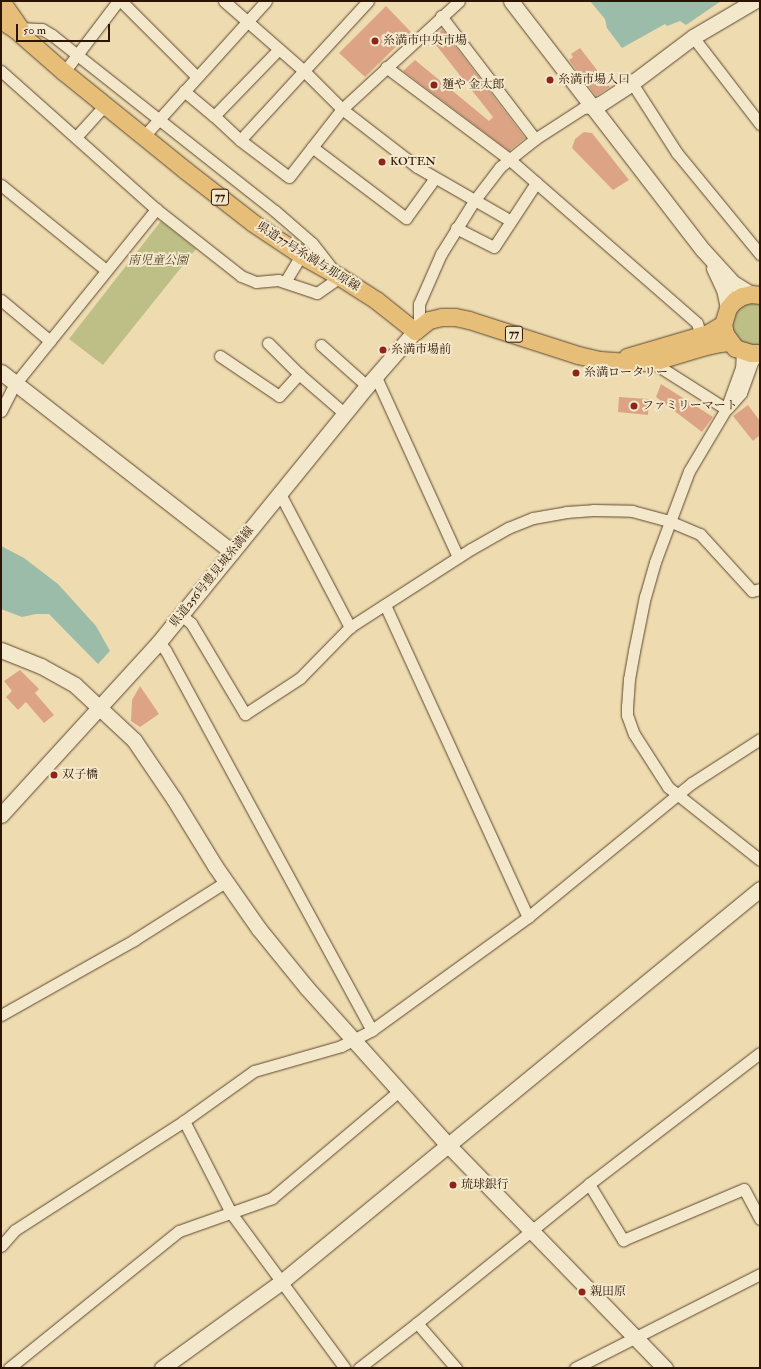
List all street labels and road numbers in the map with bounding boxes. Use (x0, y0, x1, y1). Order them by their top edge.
road number: 77 (210, 188, 230, 206)
street label: 県道77号糸満与那原線 (254, 219, 362, 295)
road number: 77 (504, 325, 524, 343)
street label: 県道256号豊見城糸満線 (167, 524, 257, 630)

